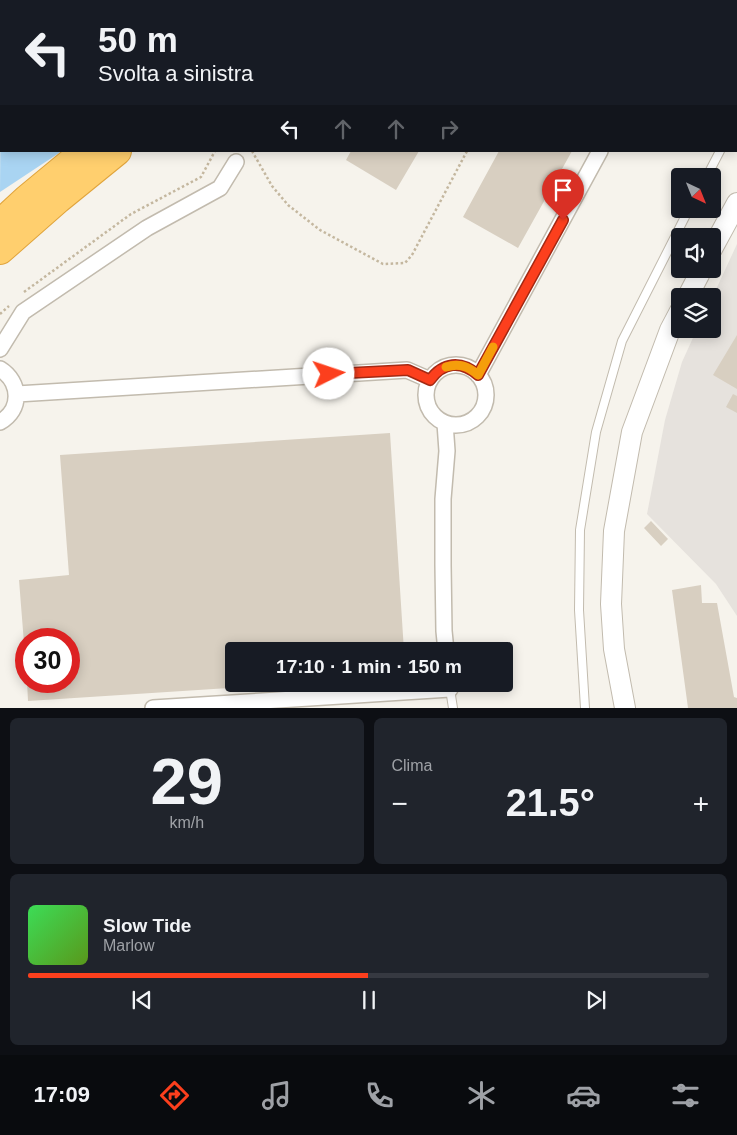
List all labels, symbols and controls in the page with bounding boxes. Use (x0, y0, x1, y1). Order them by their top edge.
icon: left (15, 20, 80, 85)
text: 50 m (98, 20, 178, 59)
text: Svolta a sinistra (98, 61, 253, 86)
icon: left (276, 115, 304, 143)
icon: ahead (329, 115, 357, 143)
icon: ahead (382, 115, 410, 143)
icon: right (435, 115, 463, 143)
north arrow (671, 168, 721, 218)
map controls (671, 168, 721, 338)
pin (542, 169, 584, 220)
icon: arrive (549, 176, 577, 204)
button: sound (671, 228, 721, 278)
button: layers (671, 288, 721, 338)
position arrow (302, 347, 354, 399)
speed limit sign: 30 (15, 628, 80, 693)
text: 17:10 · 1 min · 150 m (276, 656, 462, 677)
text: 29 (151, 745, 223, 818)
text: Clima (392, 757, 432, 774)
text: 21.5° (506, 782, 595, 824)
text: − (392, 788, 408, 819)
text: + (693, 788, 709, 819)
text: km/h (169, 814, 204, 831)
text: Slow Tide (103, 915, 191, 936)
text: Marlow (103, 937, 155, 954)
icon: previous (128, 986, 156, 1014)
icon: pause (355, 986, 383, 1014)
icon: next (582, 986, 610, 1014)
icon: directions (157, 1078, 192, 1113)
icon: music (259, 1078, 294, 1113)
icon: phone (362, 1078, 397, 1113)
icon: climate (464, 1078, 499, 1113)
icon: car (566, 1078, 601, 1113)
icon: filters (668, 1078, 703, 1113)
text: 17:09 (34, 1082, 90, 1107)

